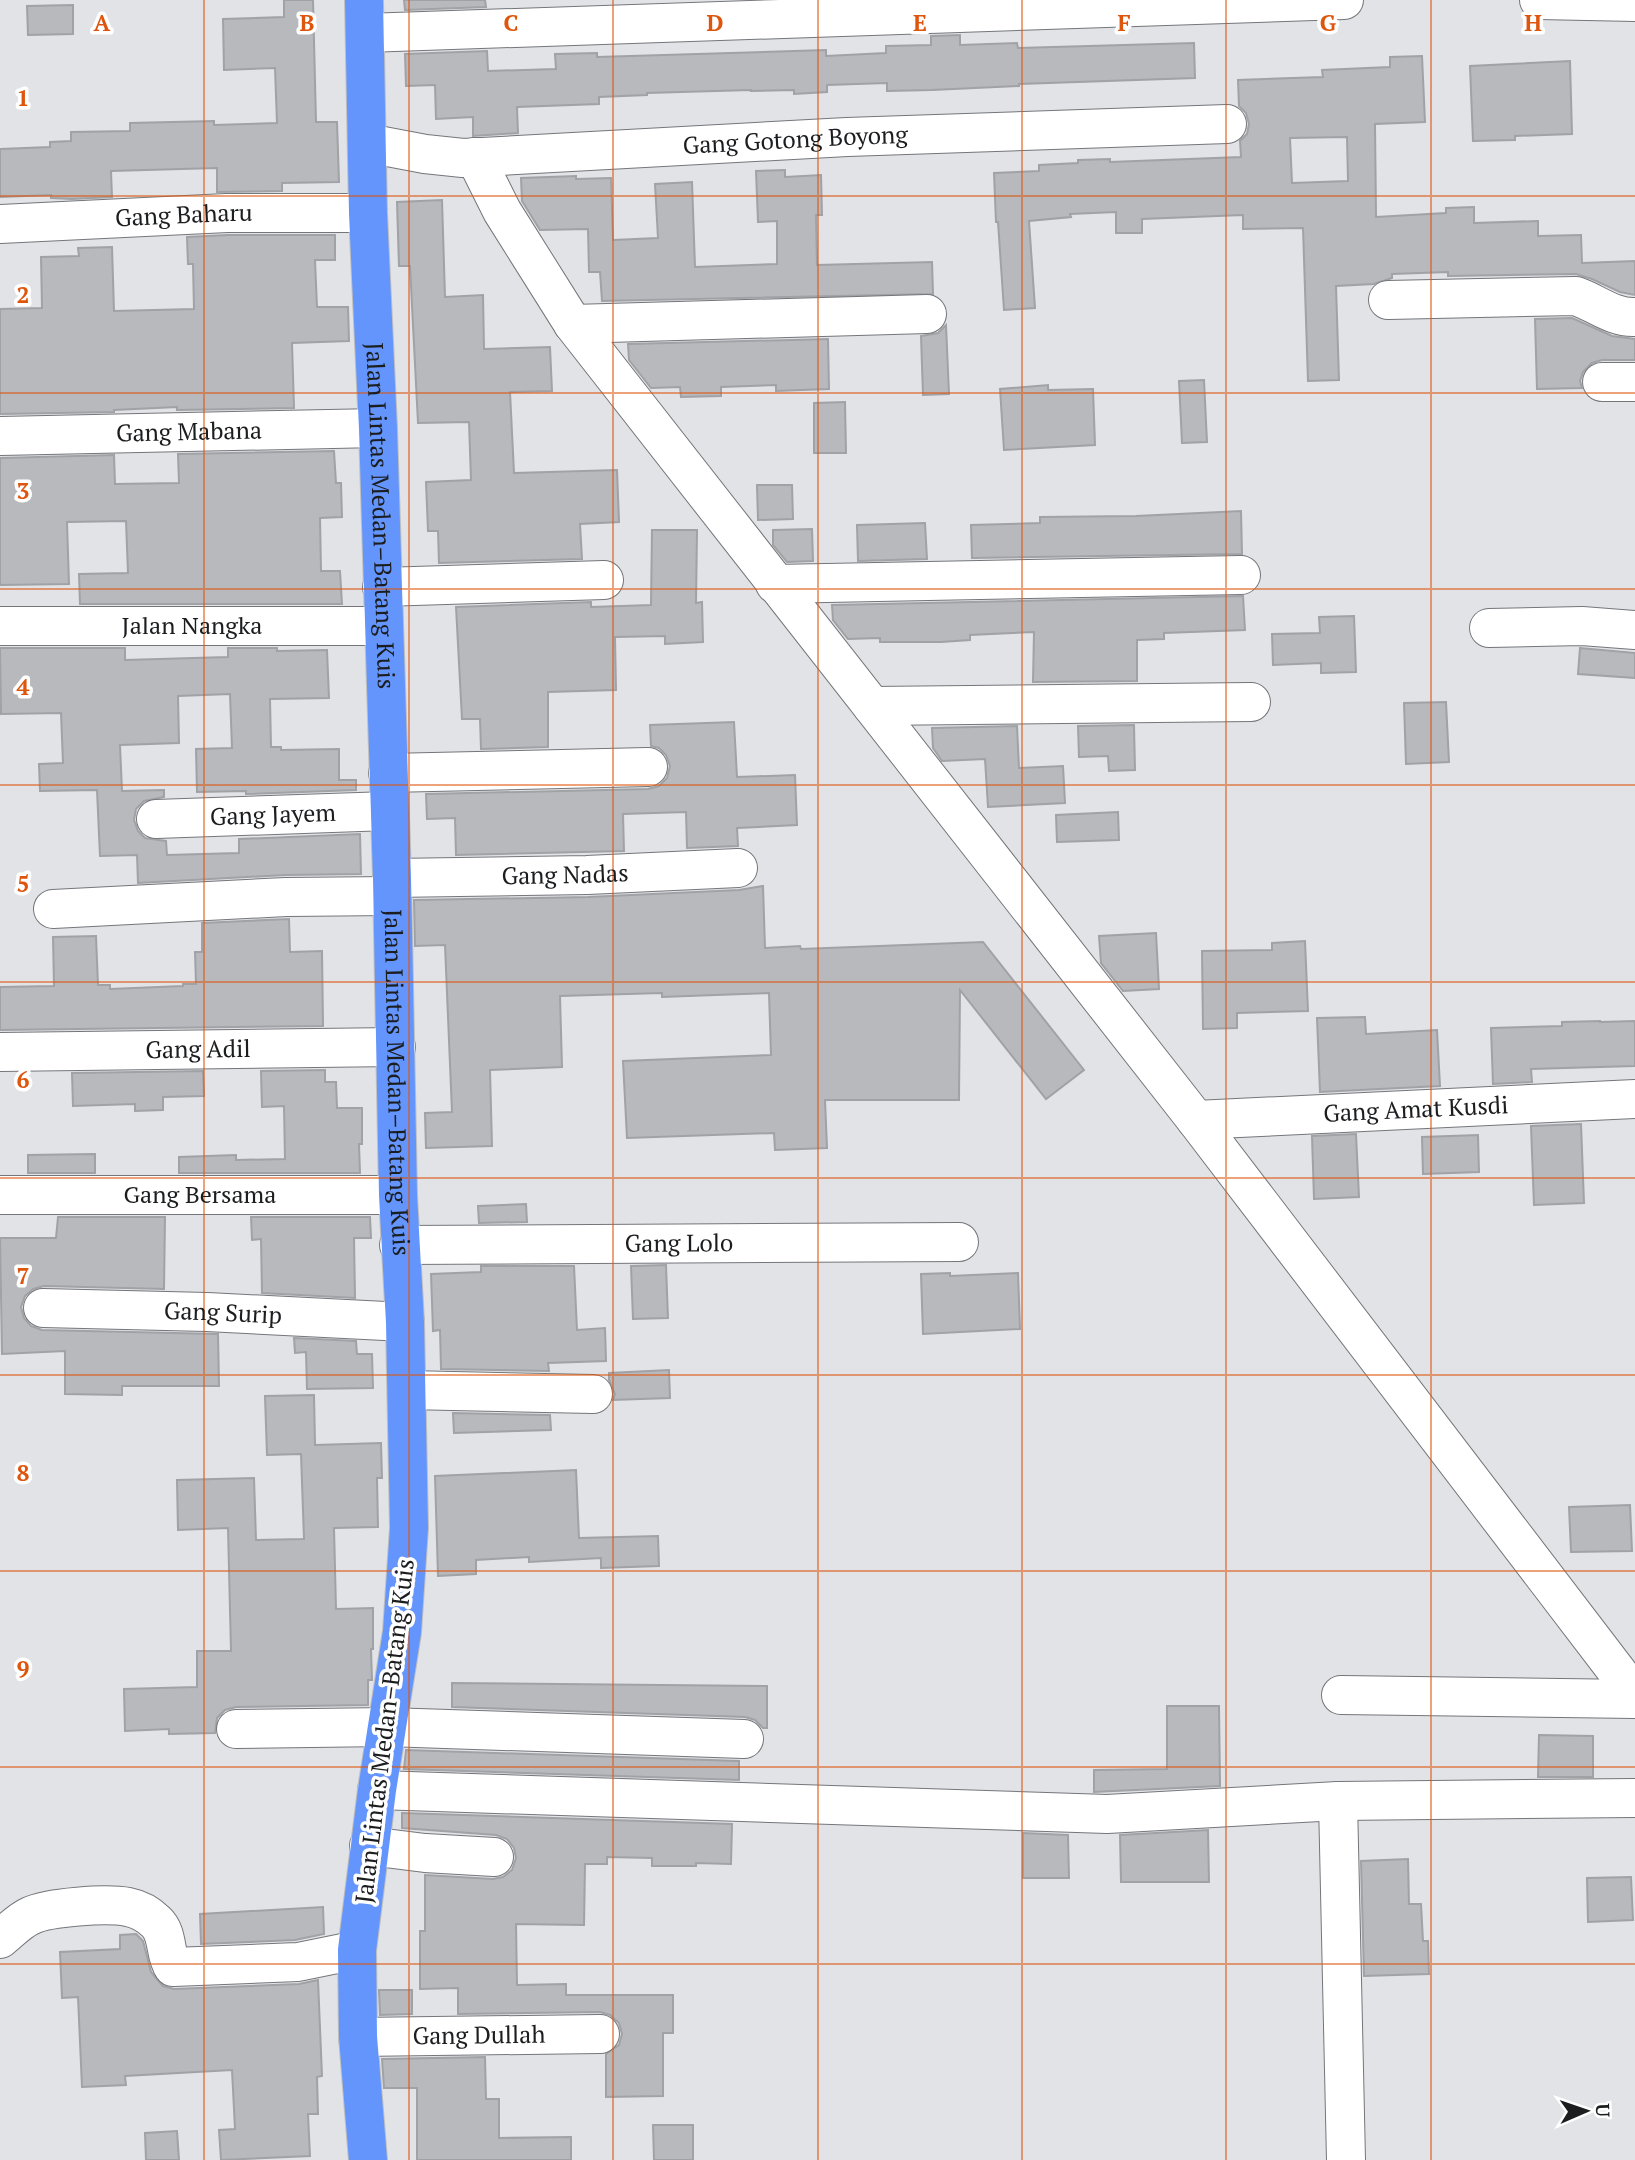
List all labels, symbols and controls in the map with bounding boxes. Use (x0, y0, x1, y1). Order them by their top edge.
text: A (94, 7, 111, 38)
text: B (300, 7, 315, 38)
text: C (504, 7, 519, 38)
text: D (707, 7, 724, 38)
text: E (913, 7, 927, 38)
text: F (1117, 7, 1131, 38)
text: G (1320, 7, 1337, 38)
text: H (1524, 7, 1542, 38)
text: 1 (17, 82, 30, 113)
street label: Gang Gotong Boyong (682, 118, 909, 161)
street label: Gang Baharu (114, 196, 253, 233)
text: 2 (17, 279, 30, 310)
street label: Jalan Lintas Medan–Batang Kuis (359, 342, 403, 690)
street label: Gang Mabana (116, 413, 262, 449)
text: 3 (17, 475, 30, 506)
street label: Jalan Nangka (122, 609, 262, 641)
text: 4 (17, 671, 30, 702)
street label: Gang Jayem (209, 796, 337, 832)
street label: Gang Nadas (501, 856, 629, 891)
text: 5 (17, 868, 30, 899)
street label: Jalan Lintas Medan–Batang Kuis (378, 909, 418, 1257)
street label: Gang Adil (145, 1032, 251, 1065)
text: 6 (17, 1064, 30, 1095)
street label: Gang Amat Kusdi (1322, 1088, 1509, 1129)
street label: Gang Bersama (124, 1178, 276, 1210)
street label: Gang Lolo (625, 1226, 733, 1259)
text: 7 (17, 1260, 30, 1291)
street label: Gang Surip (164, 1294, 283, 1331)
text: 8 (17, 1457, 30, 1488)
street label: Jalan Lintas Medan–Batang Kuis (347, 1557, 421, 1905)
text: 9 (17, 1653, 30, 1684)
street label: Gang Dullah (412, 2018, 546, 2051)
north arrow (1551, 2076, 1621, 2146)
text: U (1591, 2103, 1616, 2118)

